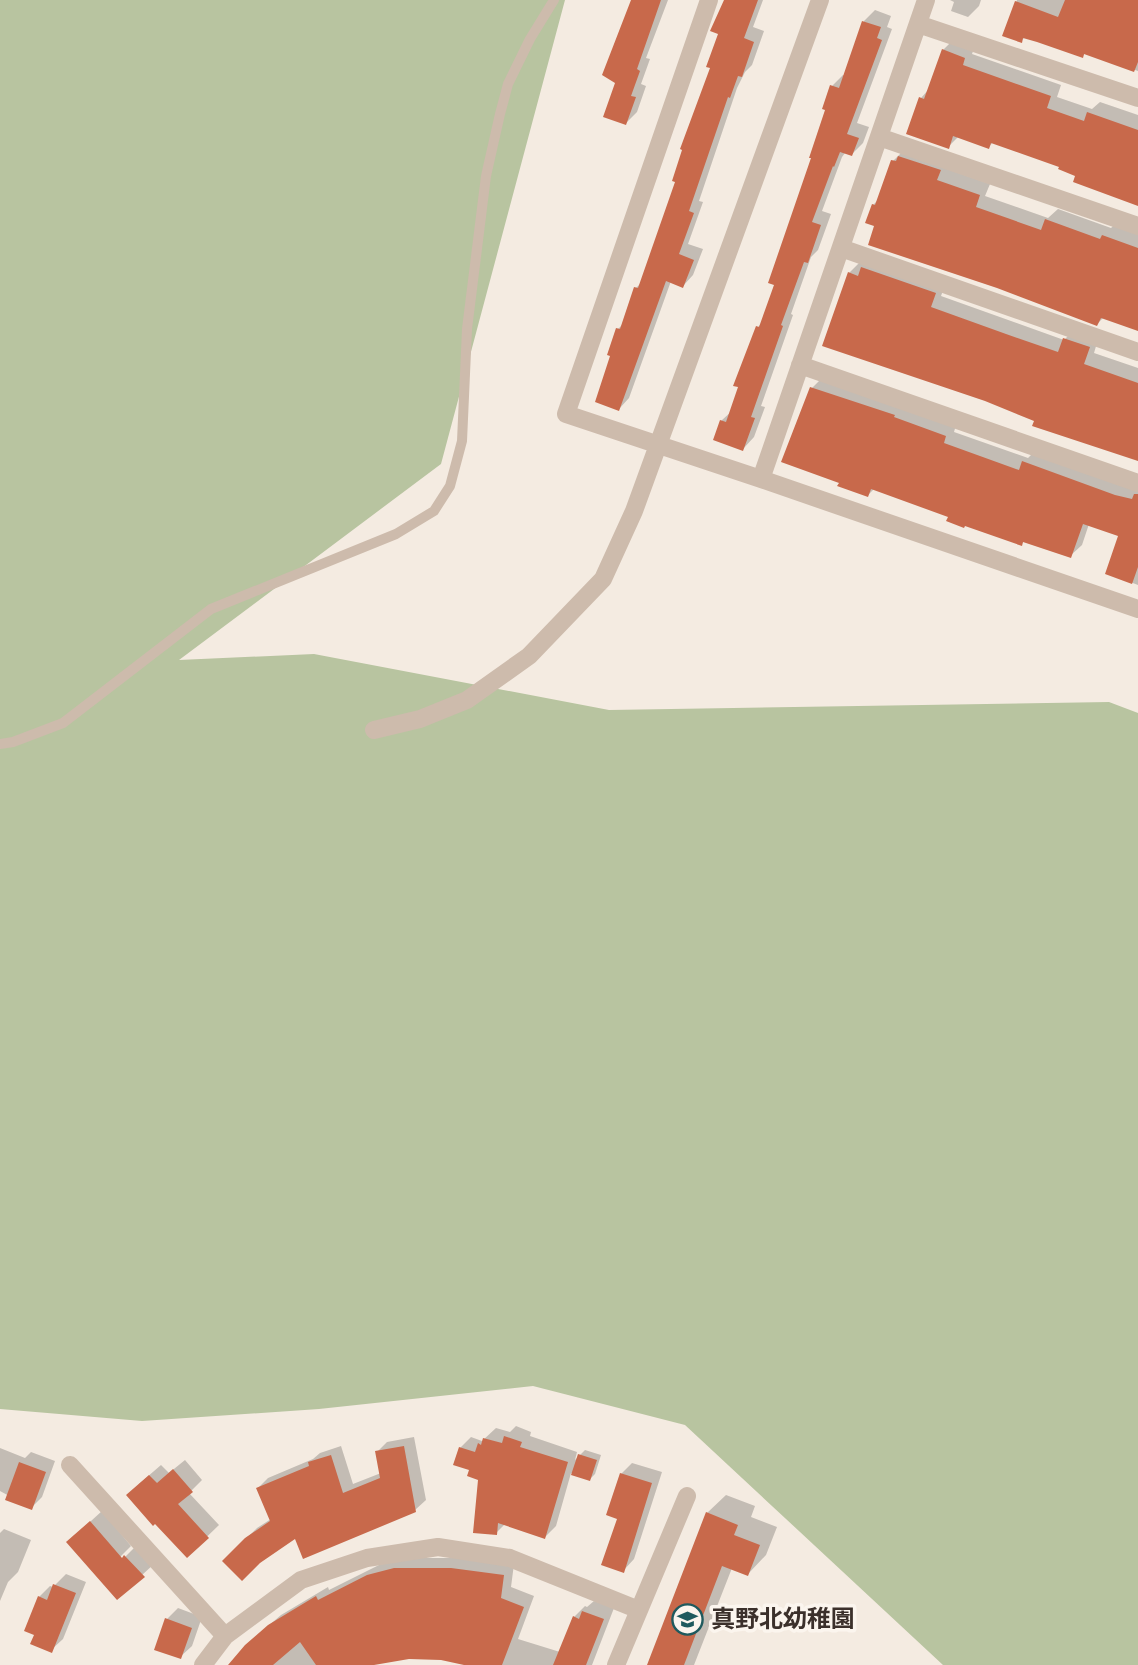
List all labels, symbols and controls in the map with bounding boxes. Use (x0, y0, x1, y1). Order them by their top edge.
school or university icon: 真野北幼稚園 (671, 1602, 705, 1636)
place label: 真野北幼稚園 (711, 1604, 855, 1633)

